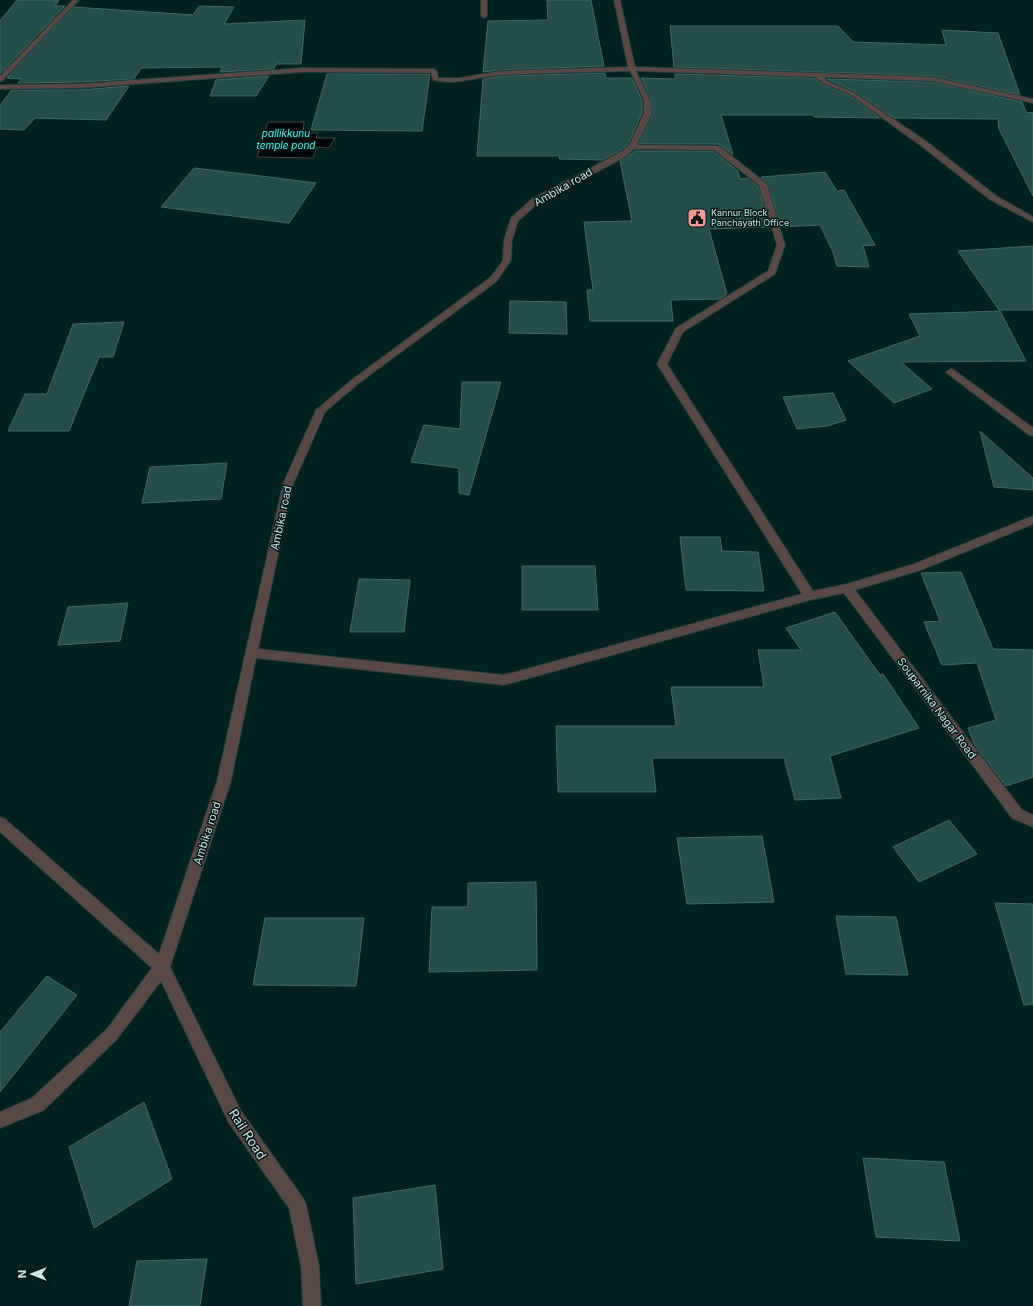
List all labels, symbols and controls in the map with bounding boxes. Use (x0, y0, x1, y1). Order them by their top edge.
water label: pallikkunu temple pond (257, 127, 316, 151)
street label: Ambika road (531, 165, 595, 209)
public building icon: Kannur Block Panchayath Office (686, 207, 708, 229)
place label: Kannur Block Panchayath Office (711, 207, 789, 228)
street label: Ambika road (267, 485, 295, 551)
street label: Souparnika Nagar Road (894, 655, 980, 761)
street label: Ambika road (190, 800, 224, 866)
street label: Rail Road (226, 1106, 270, 1162)
north arrow (12, 1254, 52, 1294)
text: N (15, 1270, 29, 1278)

